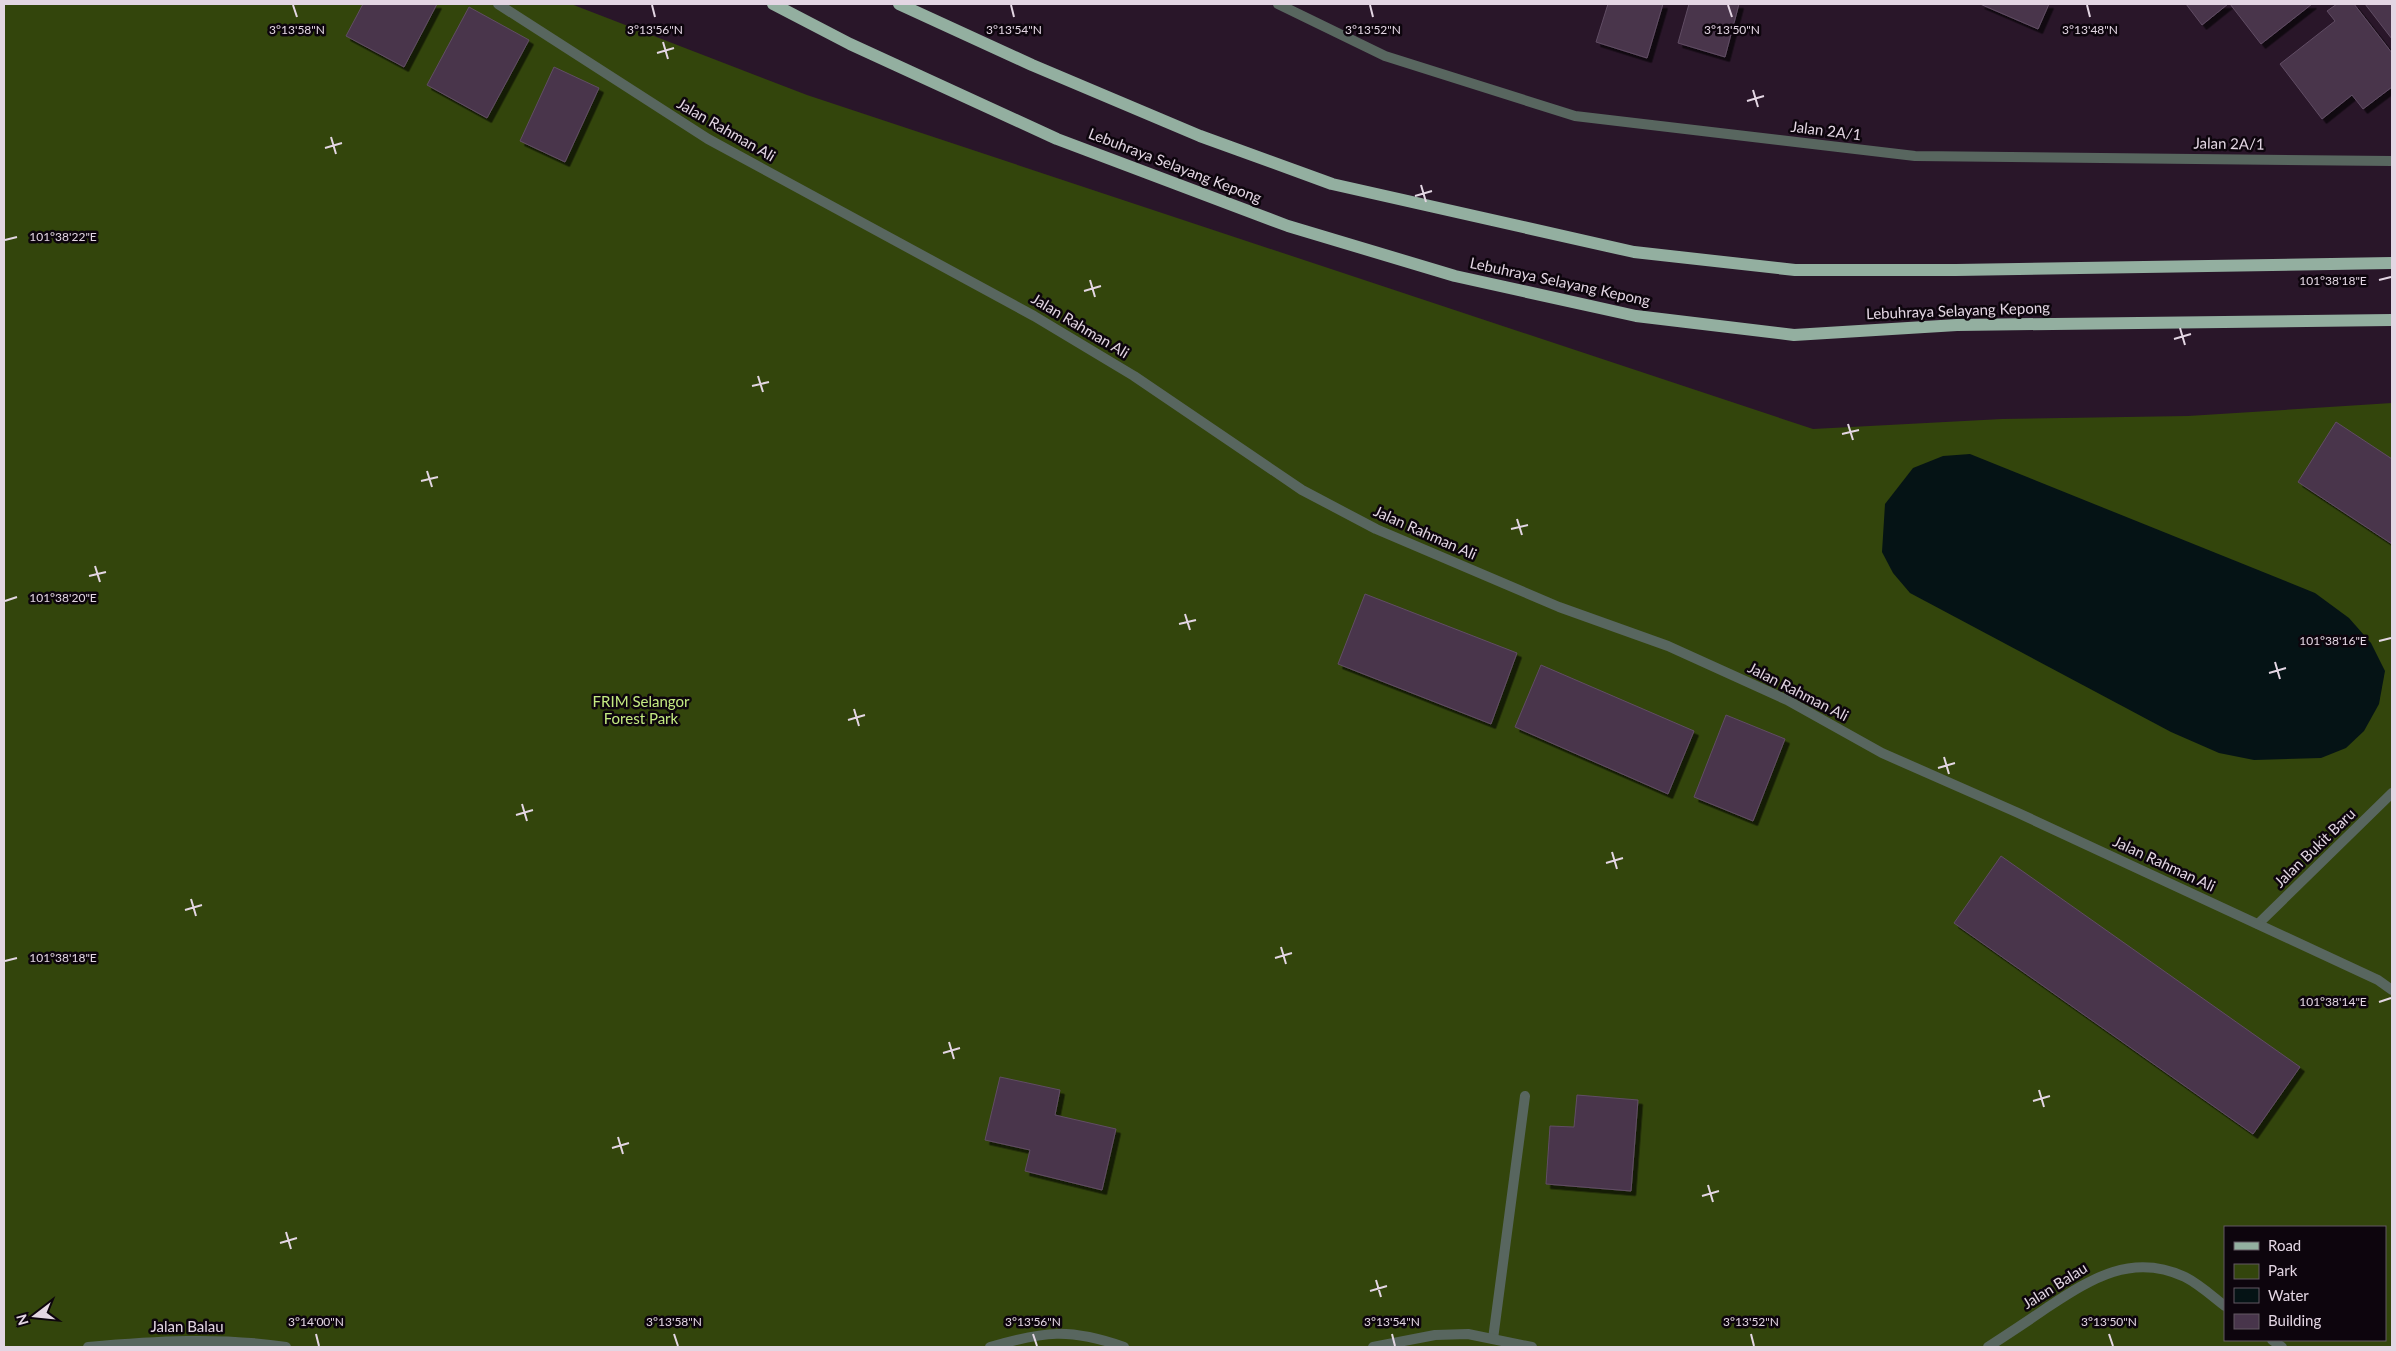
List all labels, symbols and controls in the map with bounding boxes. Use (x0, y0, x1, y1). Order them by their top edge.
text: 3°13'58"N (269, 22, 325, 37)
text: 3°13'56"N (627, 22, 683, 37)
text: 3°13'54"N (986, 22, 1042, 37)
text: 3°13'52"N (1345, 22, 1401, 37)
text: 3°13'50"N (1704, 22, 1760, 37)
text: 3°13'48"N (2062, 22, 2118, 37)
street label: Jalan Rahman Ali (674, 94, 779, 165)
street label: Jalan 2A/1 (1790, 117, 1862, 143)
street label: Lebuhraya Selayang Kepong (1086, 124, 1265, 206)
street label: Jalan 2A/1 (2193, 133, 2265, 153)
text: 101°38'22"E (29, 229, 97, 244)
street label: Lebuhraya Selayang Kepong (1468, 253, 1652, 309)
text: 101°38'18"E (2299, 273, 2367, 288)
street label: Jalan Rahman Ali (1028, 289, 1133, 361)
street label: Lebuhraya Selayang Kepong (1866, 298, 2050, 322)
street label: Jalan Rahman Ali (1371, 501, 1480, 563)
text: 101°38'20"E (29, 590, 97, 605)
text: 101°38'16"E (2299, 633, 2367, 648)
street label: Jalan Rahman Ali (1745, 658, 1852, 724)
park label: FRIM Selangor Forest Park (593, 692, 690, 727)
street label: Jalan Bukit Baru (2270, 804, 2359, 891)
street label: Jalan Rahman Ali (2111, 832, 2218, 895)
text: 101°38'18"E (29, 950, 97, 965)
text: 101°38'14"E (2299, 994, 2367, 1009)
legend (2224, 1226, 2386, 1341)
text: Road (2268, 1236, 2301, 1254)
street label: Jalan Balau (2019, 1258, 2090, 1312)
text: Park (2268, 1261, 2298, 1279)
text: Water (2268, 1286, 2309, 1304)
north arrow (10, 1291, 60, 1341)
text: Building (2268, 1311, 2321, 1329)
text: N (12, 1312, 32, 1327)
text: 3°14'00"N (288, 1314, 344, 1329)
text: 3°13'58"N (646, 1314, 702, 1329)
text: 3°13'56"N (1005, 1314, 1061, 1329)
text: 3°13'54"N (1364, 1314, 1420, 1329)
text: 3°13'52"N (1723, 1314, 1779, 1329)
text: 3°13'50"N (2081, 1314, 2137, 1329)
street label: Jalan Balau (150, 1317, 224, 1335)

